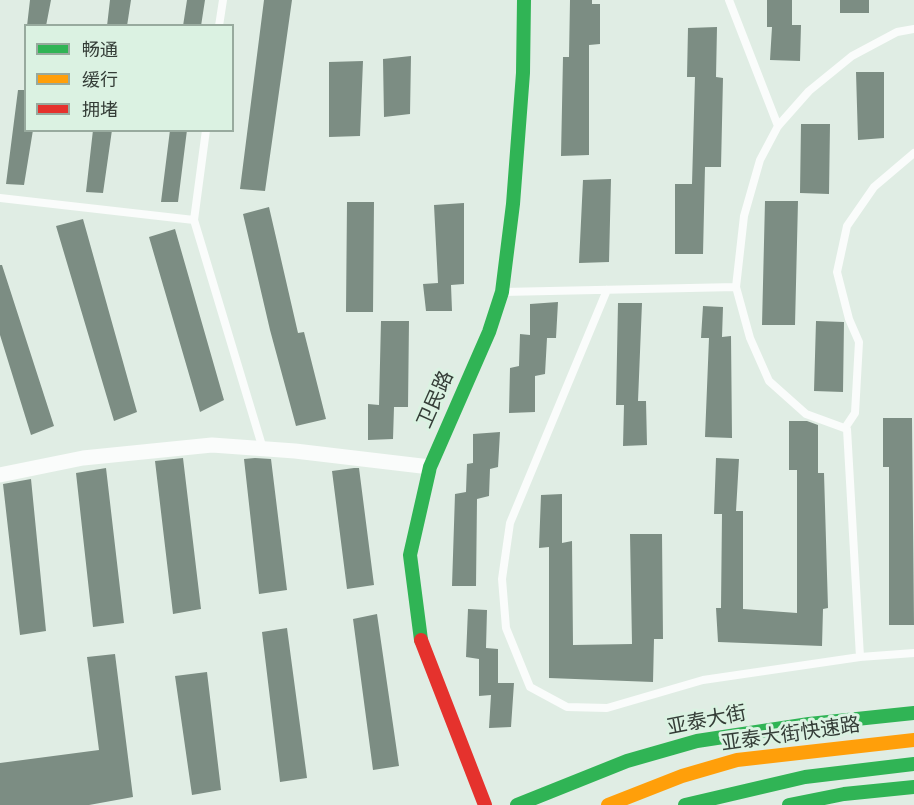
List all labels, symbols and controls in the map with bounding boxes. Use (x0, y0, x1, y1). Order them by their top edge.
legend (24, 24, 234, 132)
text: 畅通 (82, 38, 118, 63)
text: 缓行 (82, 68, 118, 93)
text: 拥堵 (82, 98, 118, 123)
street label: 卫民路 (414, 368, 460, 432)
street label: 亚泰大街 (665, 703, 749, 741)
street label: 亚泰大街快速路 (720, 714, 862, 758)

